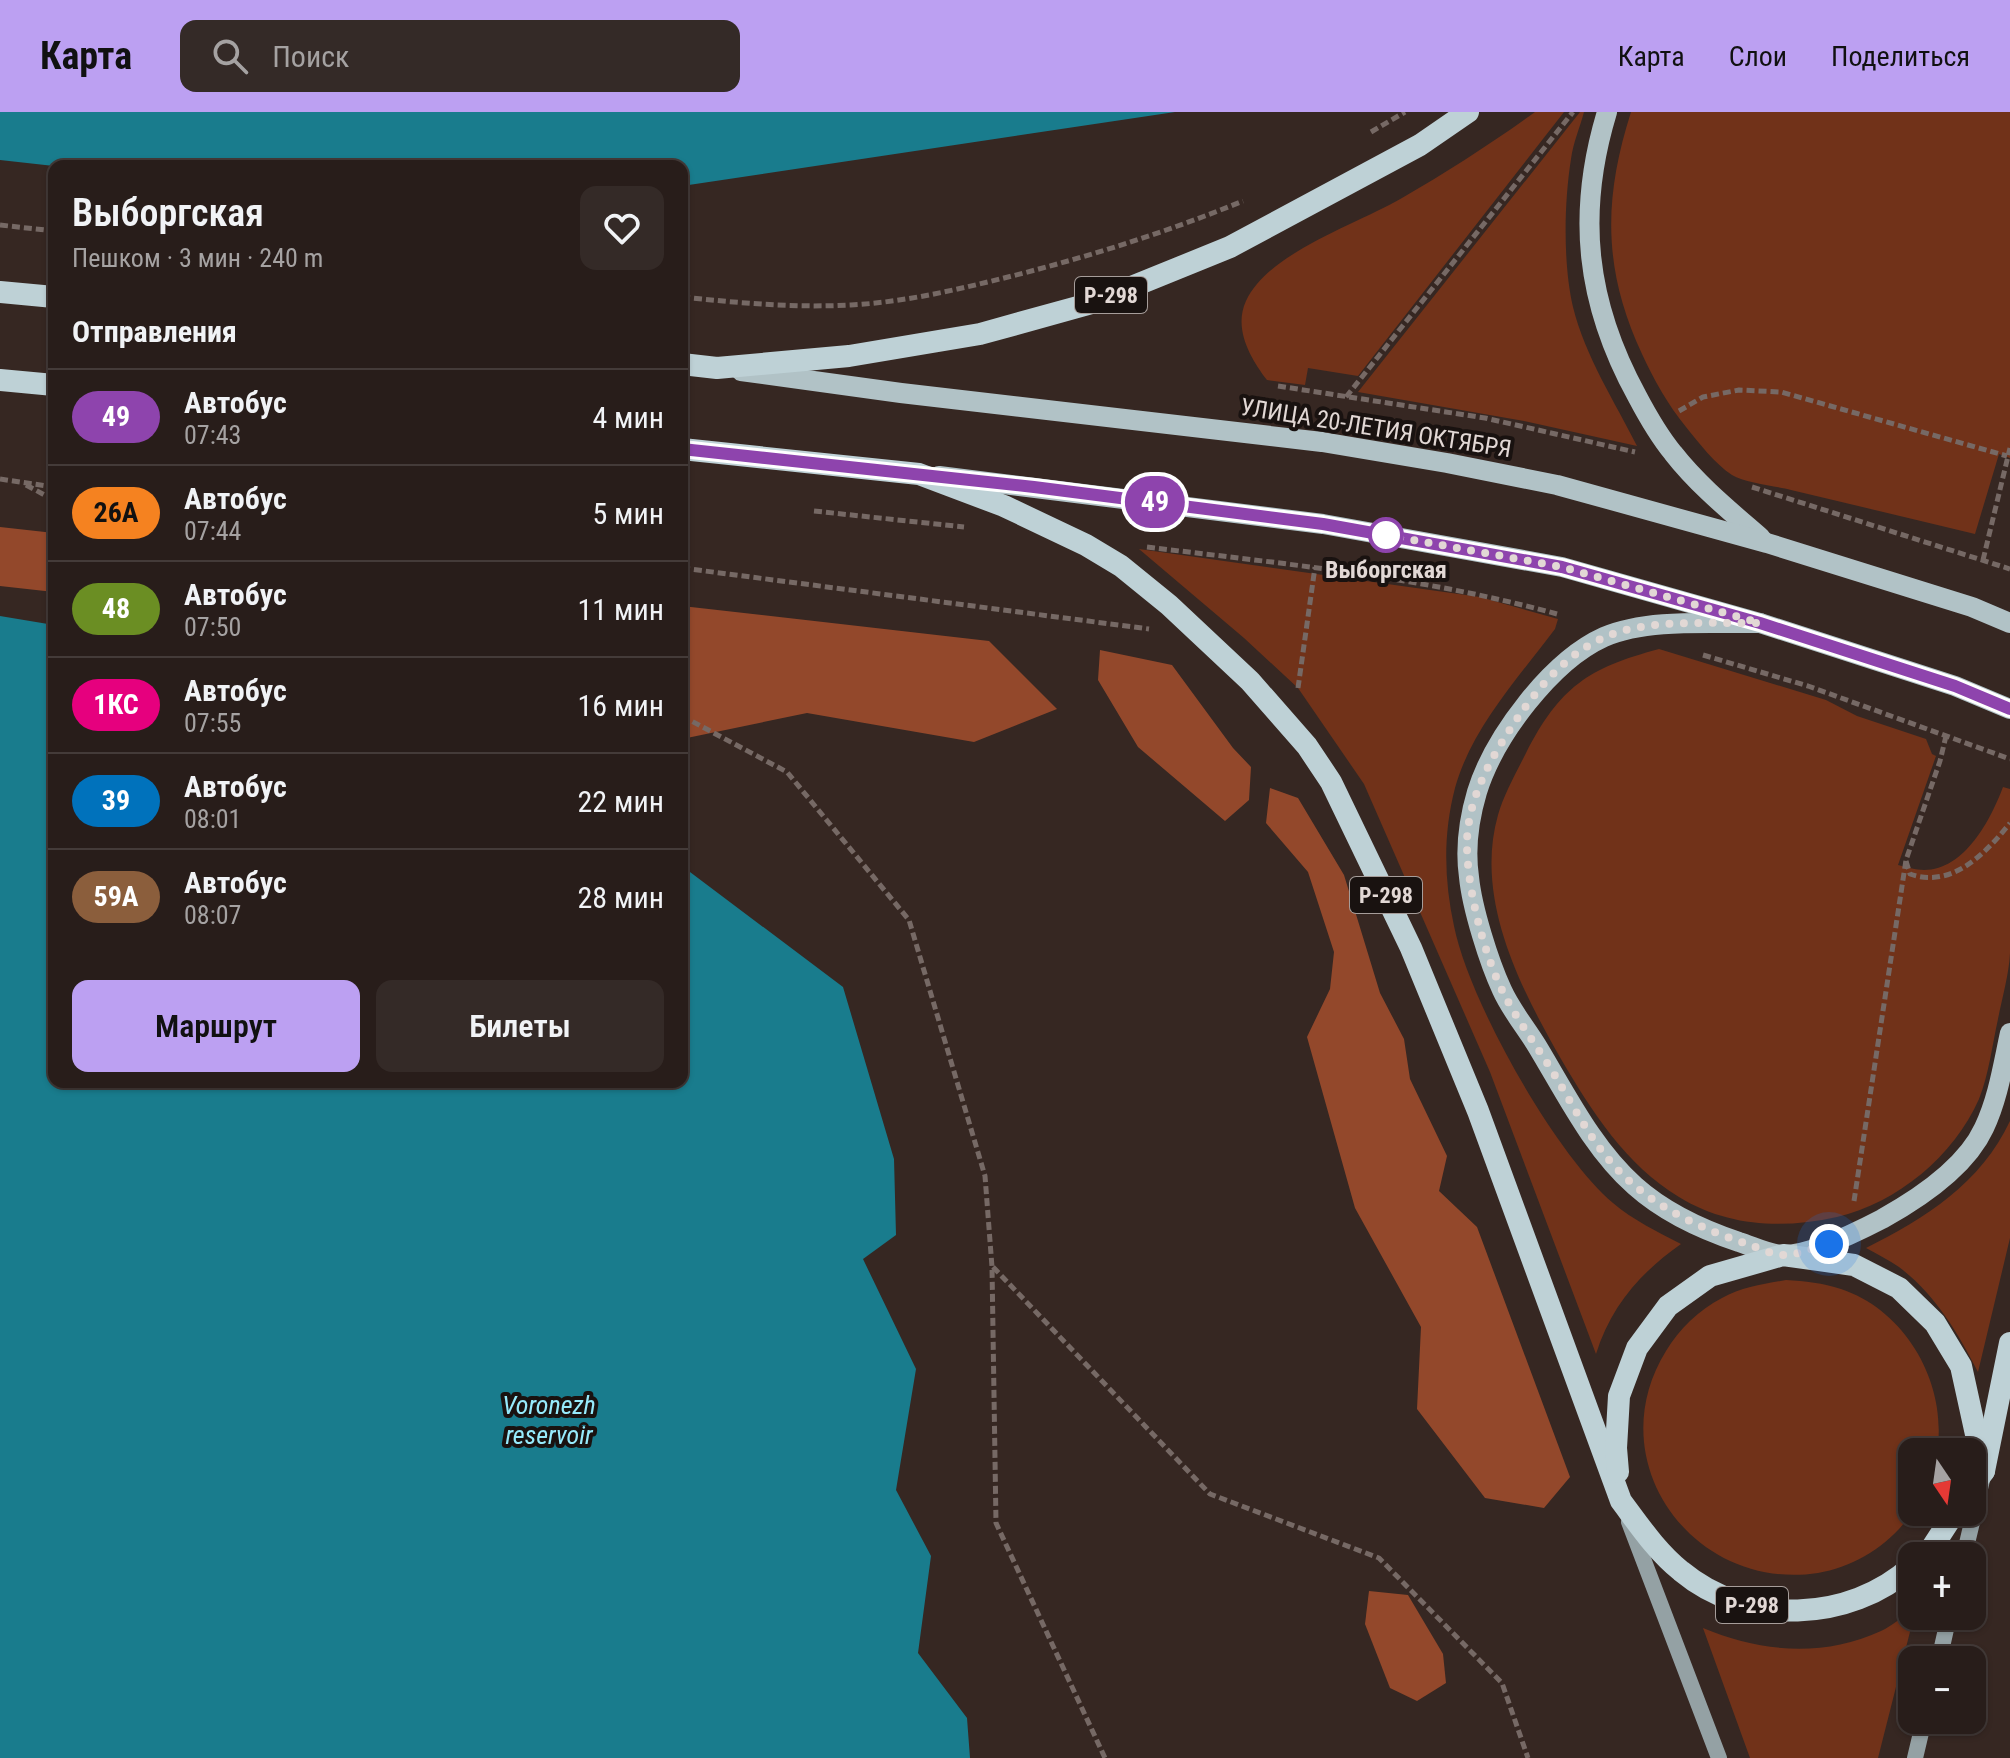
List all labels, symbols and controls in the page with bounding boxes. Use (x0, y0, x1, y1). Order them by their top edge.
search box (180, 20, 740, 92)
text: Карта (40, 34, 132, 78)
icon: search (208, 34, 252, 78)
text: Поиск (272, 39, 349, 74)
text: Карта (1618, 40, 1685, 73)
text: Слои (1729, 40, 1787, 73)
text: Поделиться (1831, 40, 1970, 73)
button: heart (580, 186, 664, 270)
text: Выборгская (72, 191, 264, 235)
text: Пешком · 3 мин · 240 m (72, 243, 323, 273)
road number: Р-298 (1075, 277, 1147, 313)
text: Отправления (72, 314, 237, 349)
text: Автобус (184, 385, 287, 420)
street label: УЛИЦА 20-ЛЕТИЯ ОКТЯБРЯ (1239, 393, 1513, 463)
text: 49 (102, 400, 130, 433)
text: 4 мин (592, 400, 664, 435)
text: 07:43 (184, 420, 241, 450)
line badge: 49 (1119, 476, 1191, 528)
text: Автобус (184, 481, 287, 516)
text: 49 (1141, 485, 1169, 518)
text: 26А (93, 496, 139, 529)
text: 5 мин (592, 496, 664, 531)
text: 07:44 (184, 516, 241, 546)
marker: Выборгская (1369, 518, 1403, 552)
place label: Выборгская (1325, 556, 1447, 584)
text: Автобус (184, 577, 287, 612)
text: 48 (102, 592, 130, 625)
text: 11 мин (578, 592, 664, 627)
text: 07:50 (184, 612, 241, 642)
text: Автобус (184, 673, 287, 708)
text: 1КС (93, 688, 139, 721)
text: 16 мин (578, 688, 664, 723)
text: 07:55 (184, 708, 241, 738)
text: Автобус (184, 769, 287, 804)
text: 39 (102, 784, 130, 817)
text: 22 мин (578, 784, 664, 819)
text: 08:01 (184, 804, 241, 834)
text: Автобус (184, 865, 287, 900)
road number: Р-298 (1350, 877, 1422, 913)
text: 59А (93, 880, 139, 913)
text: 28 мин (578, 880, 664, 915)
text: 08:07 (184, 900, 241, 930)
button: Маршрут (72, 980, 360, 1072)
button: Билеты (376, 980, 664, 1072)
your location (1809, 1224, 1849, 1264)
water label: Voronezh reservoir (502, 1390, 596, 1450)
north arrow (1898, 1438, 1986, 1526)
map controls (1898, 1438, 1986, 1734)
button: + (1898, 1542, 1986, 1630)
road number: Р-298 (1716, 1587, 1788, 1623)
button: − (1898, 1646, 1986, 1734)

